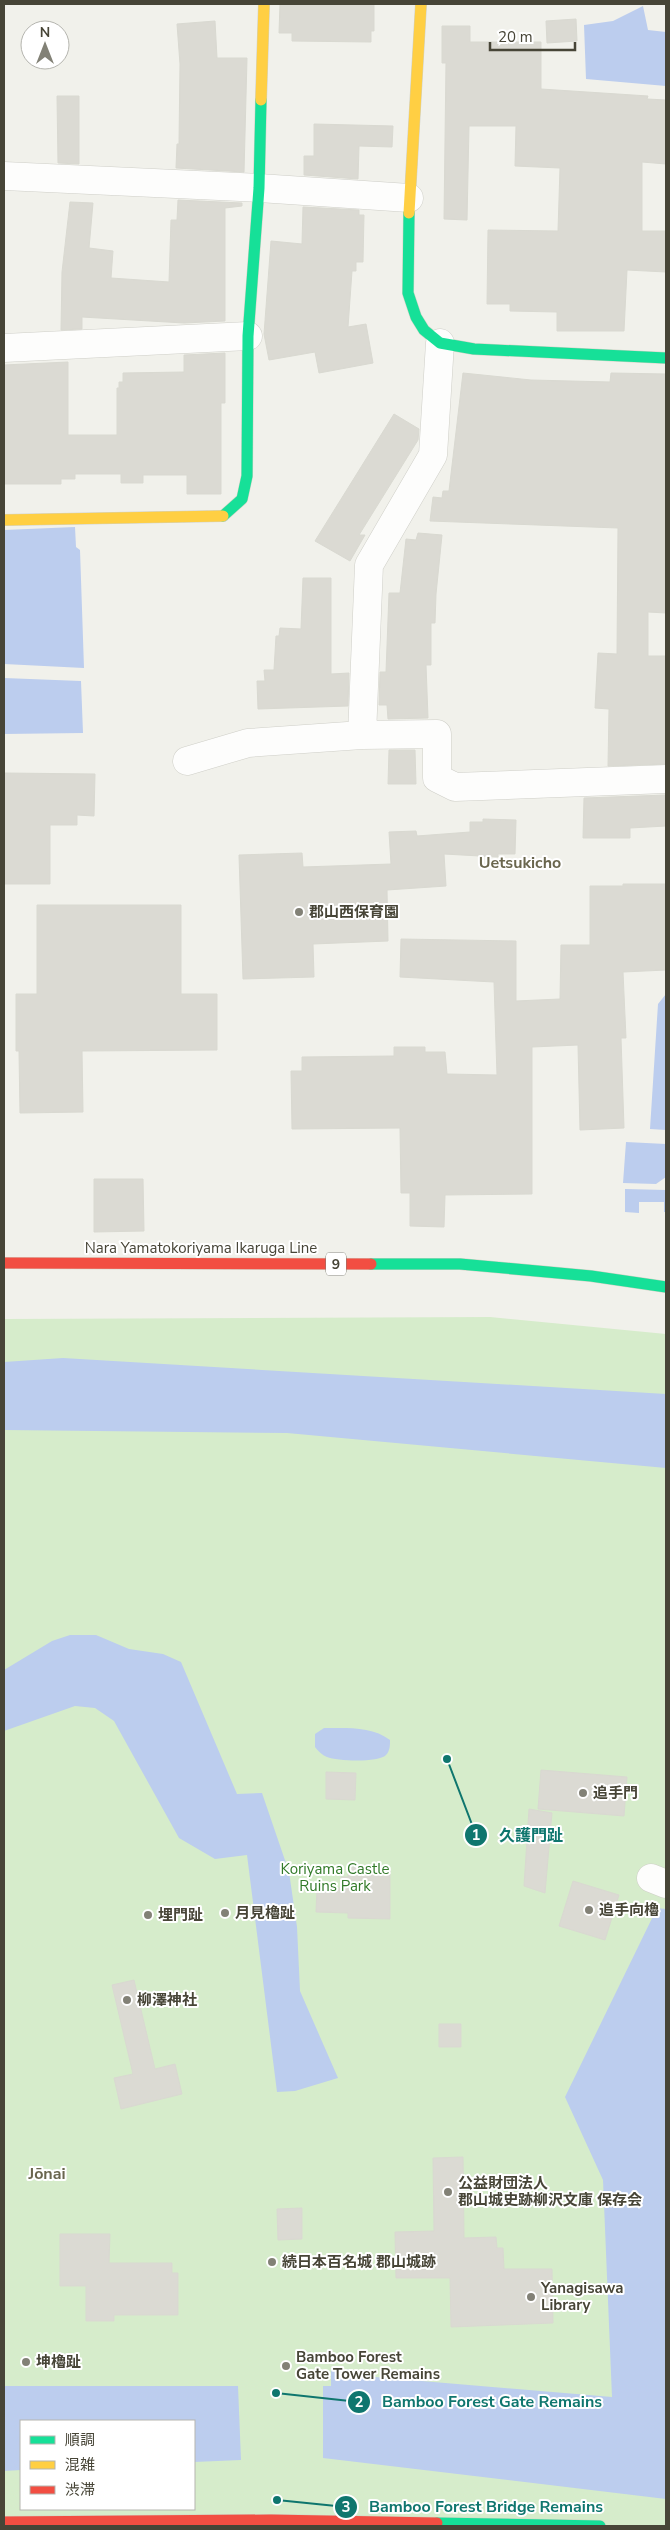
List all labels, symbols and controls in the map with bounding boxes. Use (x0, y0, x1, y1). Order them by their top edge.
north arrow (20, 20, 70, 70)
scale bar (490, 20, 575, 52)
text: N (40, 23, 50, 42)
text: 20 m (498, 27, 533, 47)
district label: Uetsukicho (479, 852, 561, 874)
place label: 郡山西保育園 (309, 902, 399, 922)
marker: 郡山西保育園 (293, 906, 305, 918)
street label: Nara Yamatokoriyama Ikaruga Line (85, 1238, 317, 1258)
road number: 9 (326, 1252, 346, 1276)
place label: 追手門 (593, 1783, 638, 1803)
marker: 追手門 (577, 1787, 589, 1799)
callout: 久護門趾 (464, 1819, 573, 1850)
text: 1 (471, 1825, 481, 1845)
text: 久護門趾 (499, 1825, 563, 1847)
park label: Koriyama Castle Ruins Park (280, 1859, 390, 1896)
place label: 追手向櫓 (599, 1900, 659, 1920)
place label: 月見櫓趾 (235, 1903, 295, 1923)
marker: 追手向櫓 (583, 1904, 595, 1916)
place label: 埋門趾 (158, 1905, 203, 1925)
marker: 月見櫓趾 (219, 1907, 231, 1919)
marker: 埋門趾 (142, 1909, 154, 1921)
place label: 柳澤神社 (137, 1990, 197, 2010)
marker: 柳澤神社 (121, 1994, 133, 2006)
district label: Jōnai (27, 2163, 66, 2185)
place label: 公益財団法人 郡山城史跡柳沢文庫 保存会 (458, 2173, 642, 2210)
marker: 公益財団法人 郡山城史跡柳沢文庫 保存会 (442, 2186, 454, 2198)
place label: 続日本百名城 郡山城跡 (282, 2252, 436, 2272)
marker: 続日本百名城 郡山城跡 (266, 2256, 278, 2268)
place label: Yanagisawa Library (540, 2278, 623, 2315)
marker: Yanagisawa Library (525, 2291, 537, 2303)
place label: Bamboo Forest Gate Tower Remains (296, 2347, 440, 2384)
place label: 坤櫓趾 (36, 2352, 81, 2372)
marker: 坤櫓趾 (20, 2356, 32, 2368)
marker: Bamboo Forest Gate Tower Remains (280, 2360, 292, 2372)
callout: Bamboo Forest Gate Remains (346, 2386, 612, 2417)
text: Bamboo Forest Gate Remains (382, 2391, 602, 2413)
text: 2 (354, 2392, 364, 2412)
legend (20, 2420, 195, 2510)
text: 順調 (65, 2430, 95, 2450)
text: 混雑 (65, 2455, 95, 2475)
text: 渋滞 (65, 2480, 95, 2500)
callout: Bamboo Forest Bridge Remains (334, 2491, 613, 2522)
text: Bamboo Forest Bridge Remains (369, 2496, 603, 2518)
text: 3 (341, 2497, 351, 2517)

